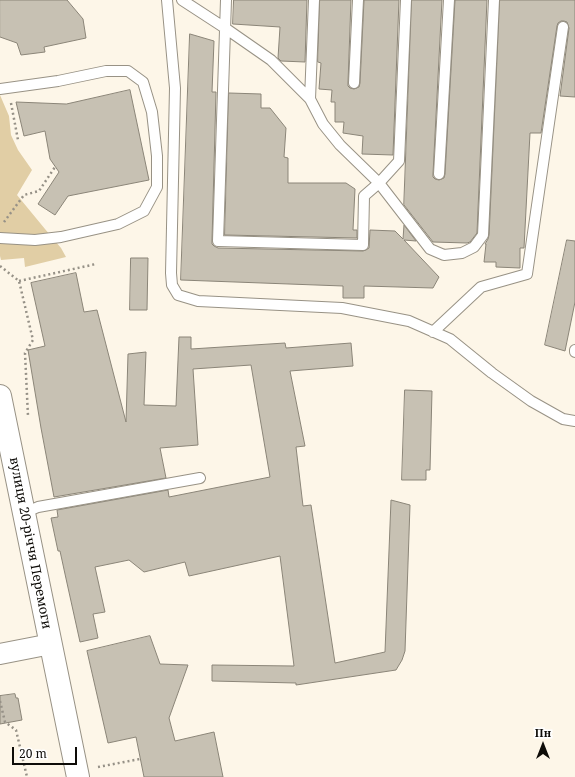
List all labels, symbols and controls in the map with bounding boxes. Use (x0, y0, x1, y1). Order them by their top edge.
street label: вулиця 20-річчя Перемоги (6, 456, 54, 630)
north arrow (523, 725, 563, 765)
text: Пн (535, 725, 551, 740)
scale bar (14, 739, 79, 765)
text: 20 m (19, 745, 47, 762)

